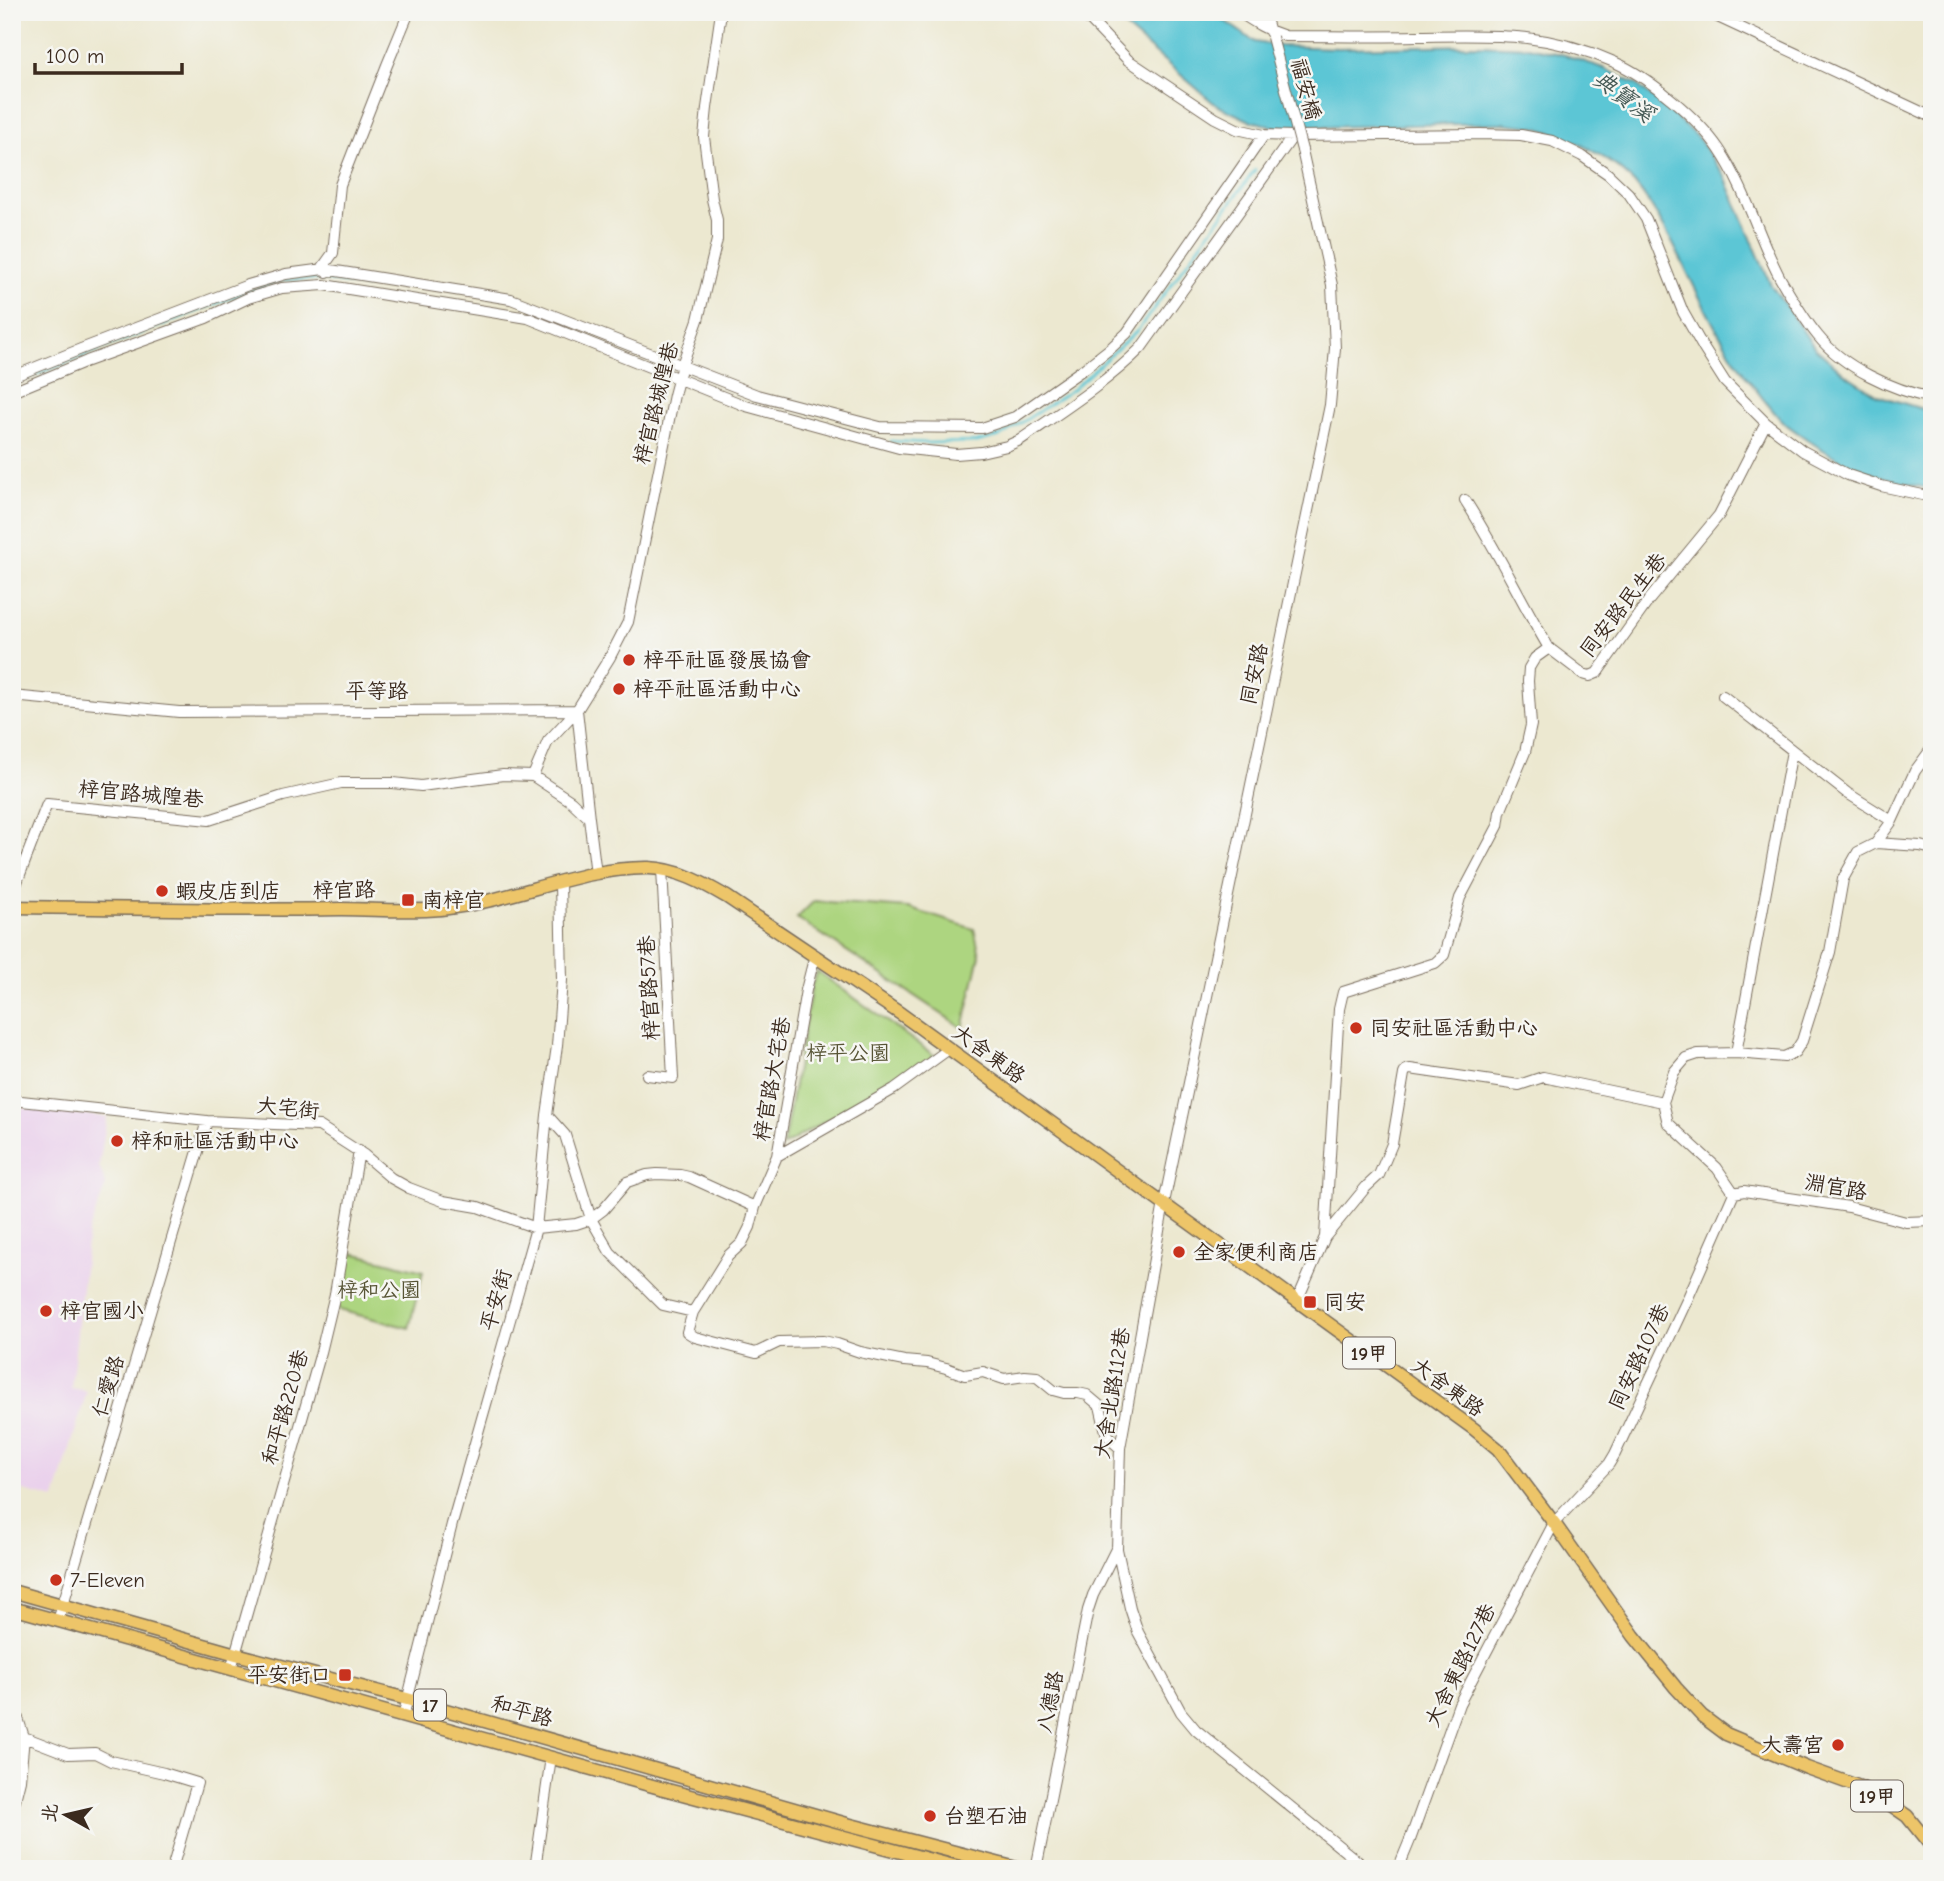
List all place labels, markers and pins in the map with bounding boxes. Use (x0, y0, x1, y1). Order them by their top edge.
place label: 梓平社區發展協會 (643, 648, 811, 672)
marker: 梓平社區發展協會 (621, 652, 637, 668)
place label: 梓平社區活動中心 (633, 677, 801, 701)
marker: 梓平社區活動中心 (611, 681, 627, 697)
place label: 蝦皮店到店 (176, 879, 281, 903)
marker: 蝦皮店到店 (154, 883, 170, 899)
place label: 南梓官 (422, 888, 485, 912)
marker: 南梓官 (400, 892, 416, 908)
place label: 同安社區活動中心 (1370, 1016, 1538, 1040)
marker: 同安社區活動中心 (1348, 1020, 1364, 1036)
place label: 梓和社區活動中心 (131, 1129, 299, 1153)
marker: 梓和社區活動中心 (109, 1133, 125, 1149)
place label: 全家便利商店 (1193, 1240, 1319, 1264)
marker: 全家便利商店 (1171, 1244, 1187, 1260)
place label: 同安 (1324, 1290, 1366, 1314)
marker: 同安 (1302, 1294, 1318, 1310)
place label: 梓官國小 (60, 1299, 144, 1323)
marker: 梓官國小 (38, 1303, 54, 1319)
place label: 7-Eleven (70, 1568, 145, 1592)
marker: 7-Eleven (48, 1572, 64, 1588)
place label: 平安街口 (247, 1663, 331, 1687)
marker: 平安街口 (337, 1667, 353, 1683)
place label: 大壽宮 (1761, 1733, 1824, 1757)
marker: 大壽宮 (1830, 1737, 1846, 1753)
place label: 台塑石油 (944, 1804, 1028, 1828)
marker: 台塑石油 (922, 1808, 938, 1824)

